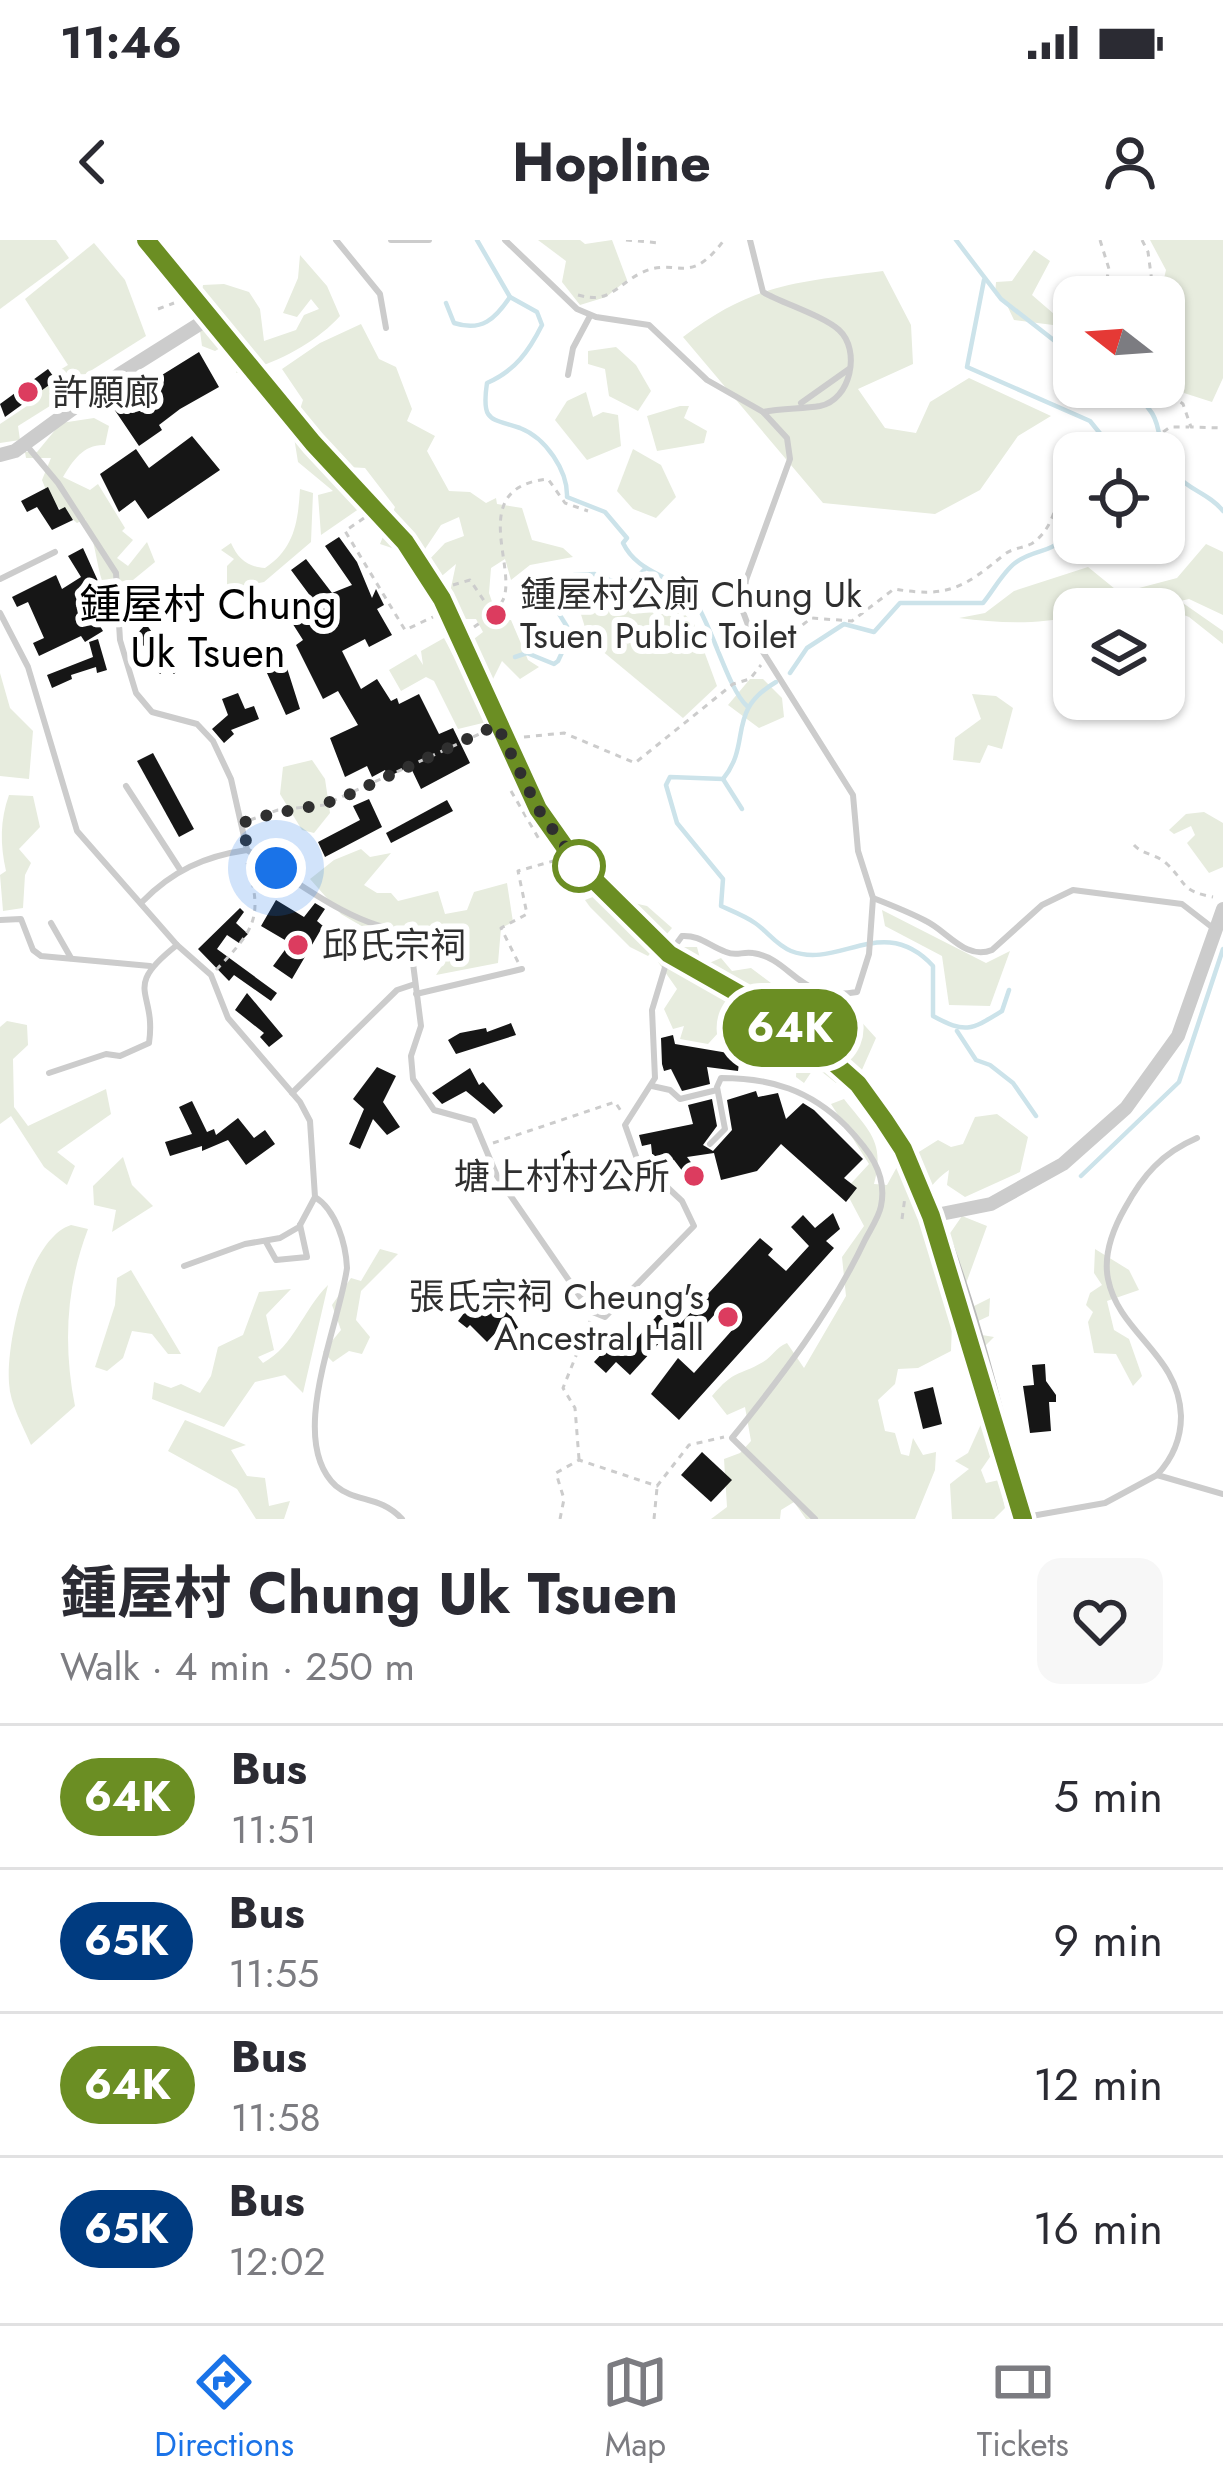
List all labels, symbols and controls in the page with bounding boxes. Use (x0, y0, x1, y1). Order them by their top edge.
text: 11:46 (60, 10, 182, 75)
text: Hopline (512, 123, 711, 201)
icon: back (60, 129, 126, 195)
icon: person (1097, 129, 1163, 195)
north arrow (1053, 276, 1185, 408)
map controls (1053, 276, 1185, 720)
place label: 許願廊 (52, 366, 160, 418)
marker: 許願廊 (15, 379, 41, 405)
button: locate (1053, 432, 1185, 564)
place label: 鍾屋村公廁 Chung Uk Tsuen Public Toilet (520, 568, 862, 661)
district label: 鍾屋村 Chung Uk Tsuen (79, 574, 337, 683)
button: layers (1053, 588, 1185, 720)
marker: 鍾屋村公廁 Chung Uk Tsuen Public Toilet (483, 602, 509, 628)
your location (246, 838, 306, 898)
unlabelled marker (554, 841, 604, 891)
place label: 邱氏宗祠 (322, 919, 466, 971)
marker: 邱氏宗祠 (285, 932, 311, 958)
line badge: 64K (721, 989, 859, 1067)
text: 64K (747, 997, 833, 1058)
place label: 塘上村村公所 (454, 1150, 670, 1202)
marker: 塘上村村公所 (681, 1163, 707, 1189)
place label: 張氏宗祠 Cheung's Ancestral Hall (409, 1270, 704, 1363)
marker: 張氏宗祠 Cheung's Ancestral Hall (715, 1304, 741, 1330)
text: 鍾屋村 Chung Uk Tsuen (60, 1552, 678, 1634)
button: heart (1037, 1558, 1163, 1684)
text: Walk · 4 min · 250 m (60, 1638, 415, 1695)
text: Bus (231, 1736, 307, 1801)
text: 5 min (1054, 1764, 1163, 1829)
text: 64K (84, 1766, 171, 1827)
text: 11:51 (231, 1801, 317, 1858)
text: Bus (229, 1880, 305, 1945)
text: 9 min (1053, 1908, 1163, 1973)
text: 65K (84, 1910, 169, 1971)
text: 11:55 (229, 1945, 319, 2002)
text: Bus (231, 2024, 307, 2089)
text: 12 min (1033, 2052, 1163, 2117)
text: 64K (84, 2054, 171, 2115)
text: 11:58 (231, 2089, 321, 2146)
text: Bus (229, 2168, 305, 2233)
text: 16 min (1033, 2196, 1163, 2261)
text: 65K (84, 2198, 169, 2259)
text: 12:02 (229, 2233, 326, 2290)
tab: Directions (154, 2349, 294, 2468)
tab: Map (602, 2349, 668, 2468)
tab: Tickets (977, 2349, 1069, 2468)

